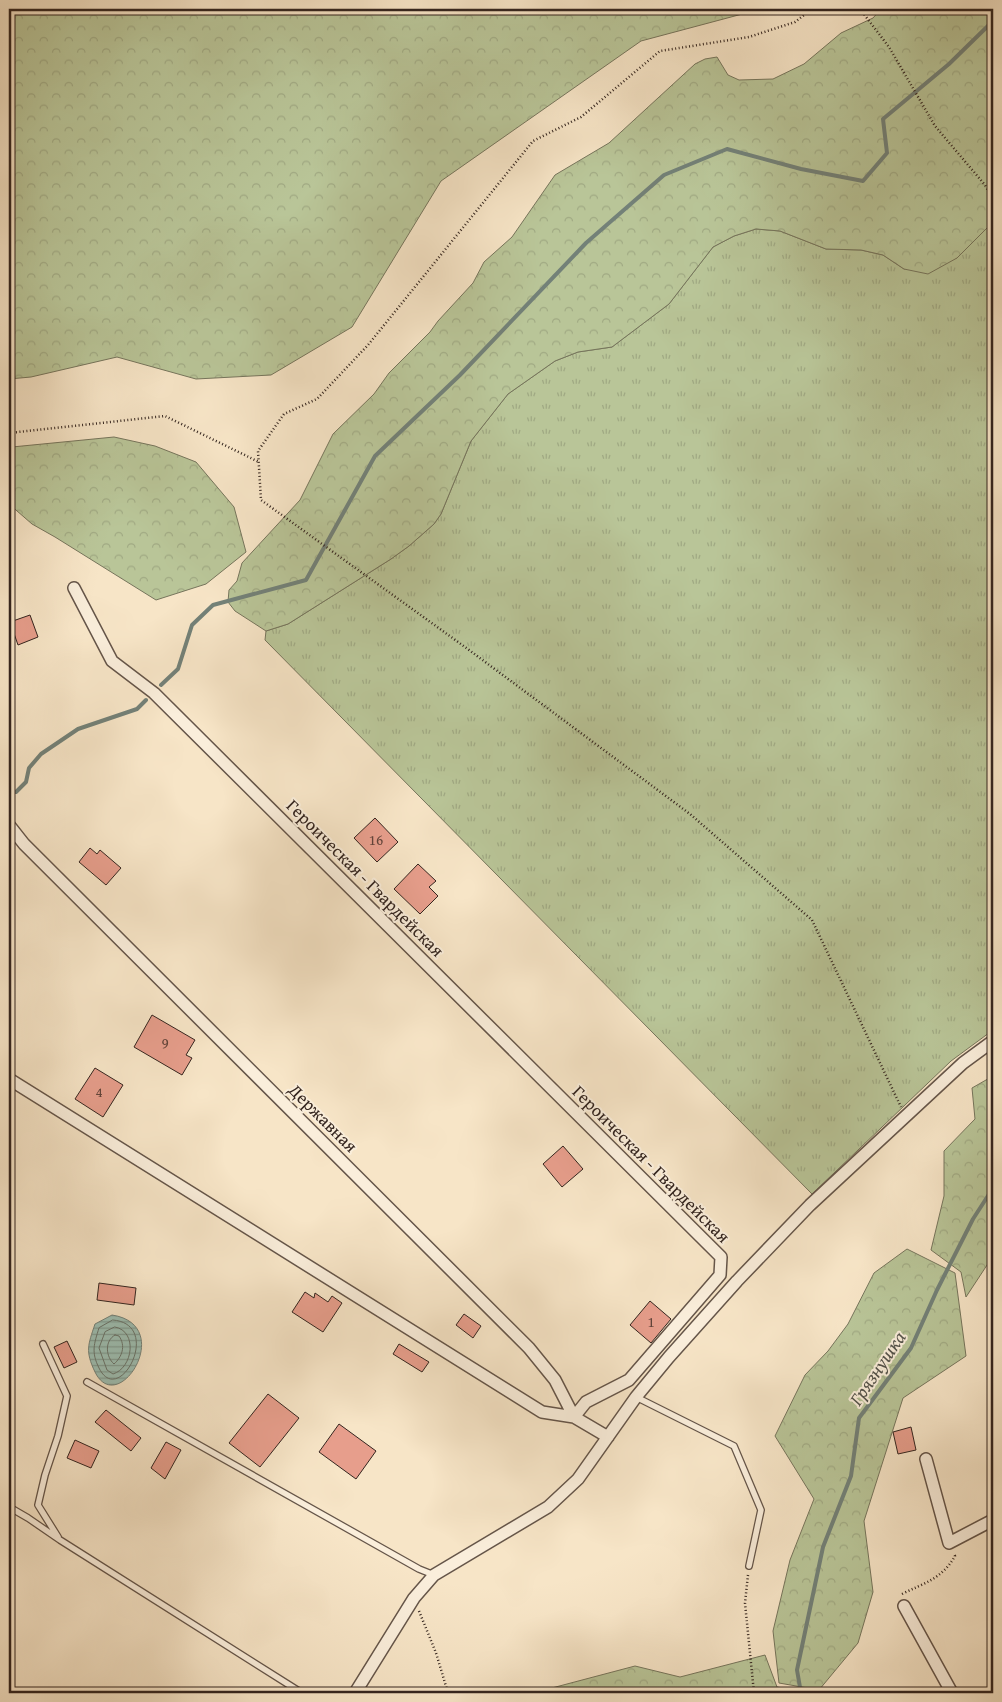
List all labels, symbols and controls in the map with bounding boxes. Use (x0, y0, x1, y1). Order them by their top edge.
street label: Героическая - Гвардейская (280, 792, 451, 963)
house number: 16 (369, 829, 383, 850)
house number: 9 (161, 1032, 169, 1053)
street label: Державная (282, 1076, 364, 1158)
street label: Героическая - Гвардейская (566, 1078, 737, 1249)
house number: 4 (95, 1081, 103, 1102)
house number: 1 (647, 1311, 655, 1332)
water label: Грязнушка (841, 1325, 912, 1412)

